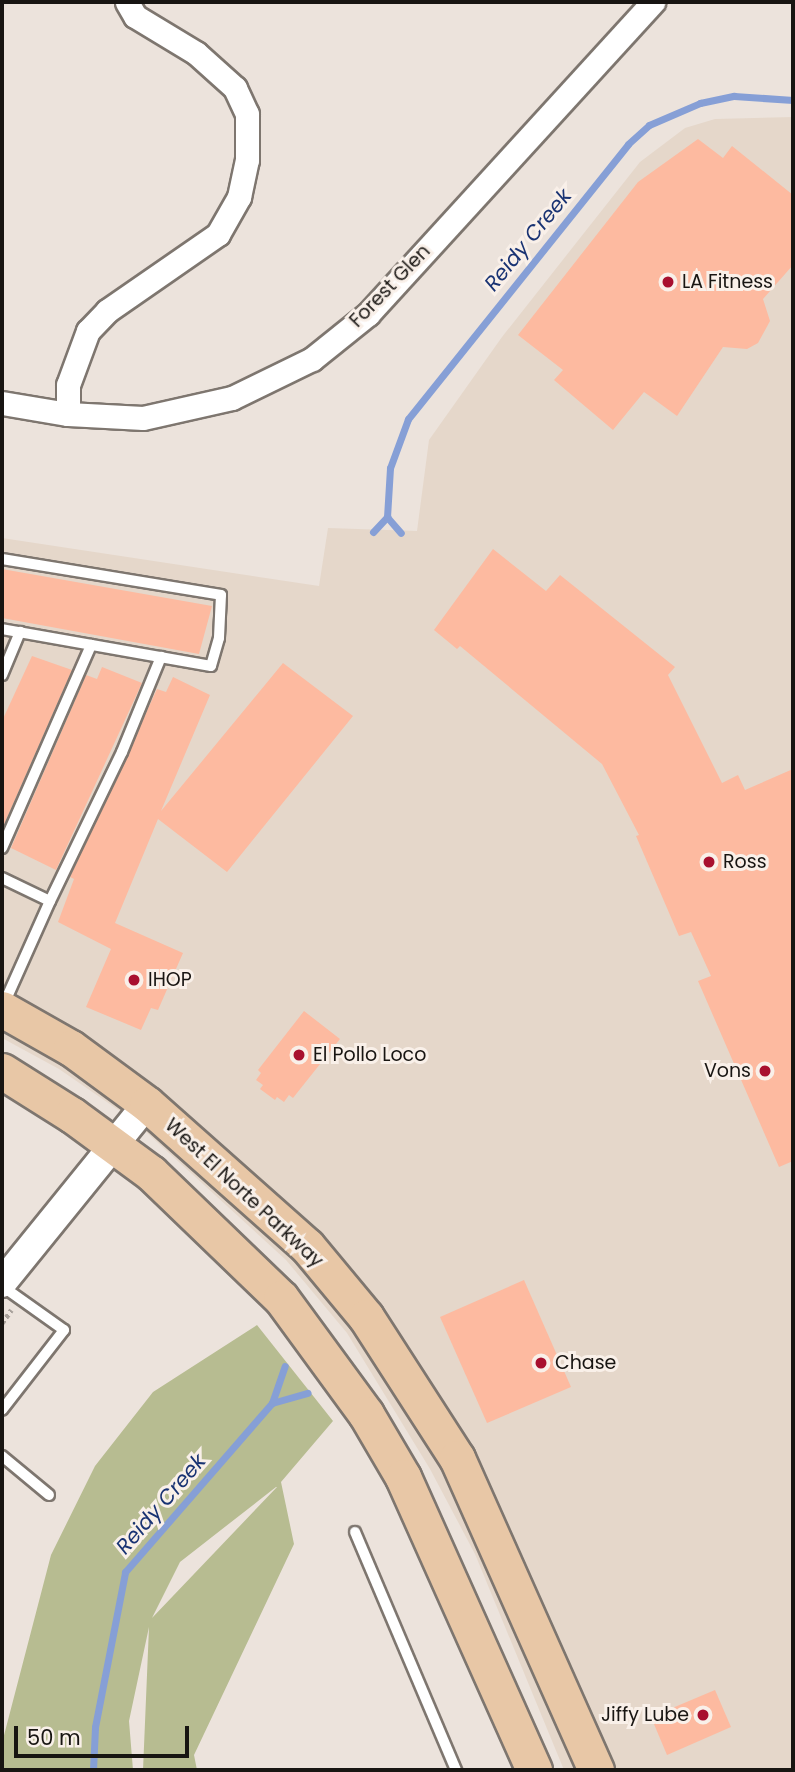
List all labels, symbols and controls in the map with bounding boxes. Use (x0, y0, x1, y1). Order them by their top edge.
water label: Reidy Creek (479, 184, 577, 296)
street label: Forest Glen (345, 240, 435, 332)
place label: LA Fitness (682, 271, 773, 293)
marker: LA Fitness (660, 274, 676, 290)
place label: Ross (723, 851, 767, 873)
marker: Ross (701, 854, 717, 870)
place label: IHOP (148, 969, 192, 991)
marker: IHOP (126, 972, 142, 988)
place label: El Pollo Loco (313, 1044, 426, 1066)
marker: El Pollo Loco (291, 1047, 307, 1063)
place label: Vons (704, 1060, 751, 1082)
marker: Vons (757, 1063, 773, 1079)
street label: West El Norte Parkway (160, 1114, 328, 1272)
place label: Chase (555, 1352, 616, 1374)
marker: Chase (533, 1355, 549, 1371)
water label: Reidy Creek (111, 1449, 211, 1559)
place label: Jiffy Lube (601, 1704, 689, 1726)
marker: Jiffy Lube (695, 1707, 711, 1723)
scale bar (18, 1712, 192, 1756)
text: 50 m (27, 1723, 81, 1752)

